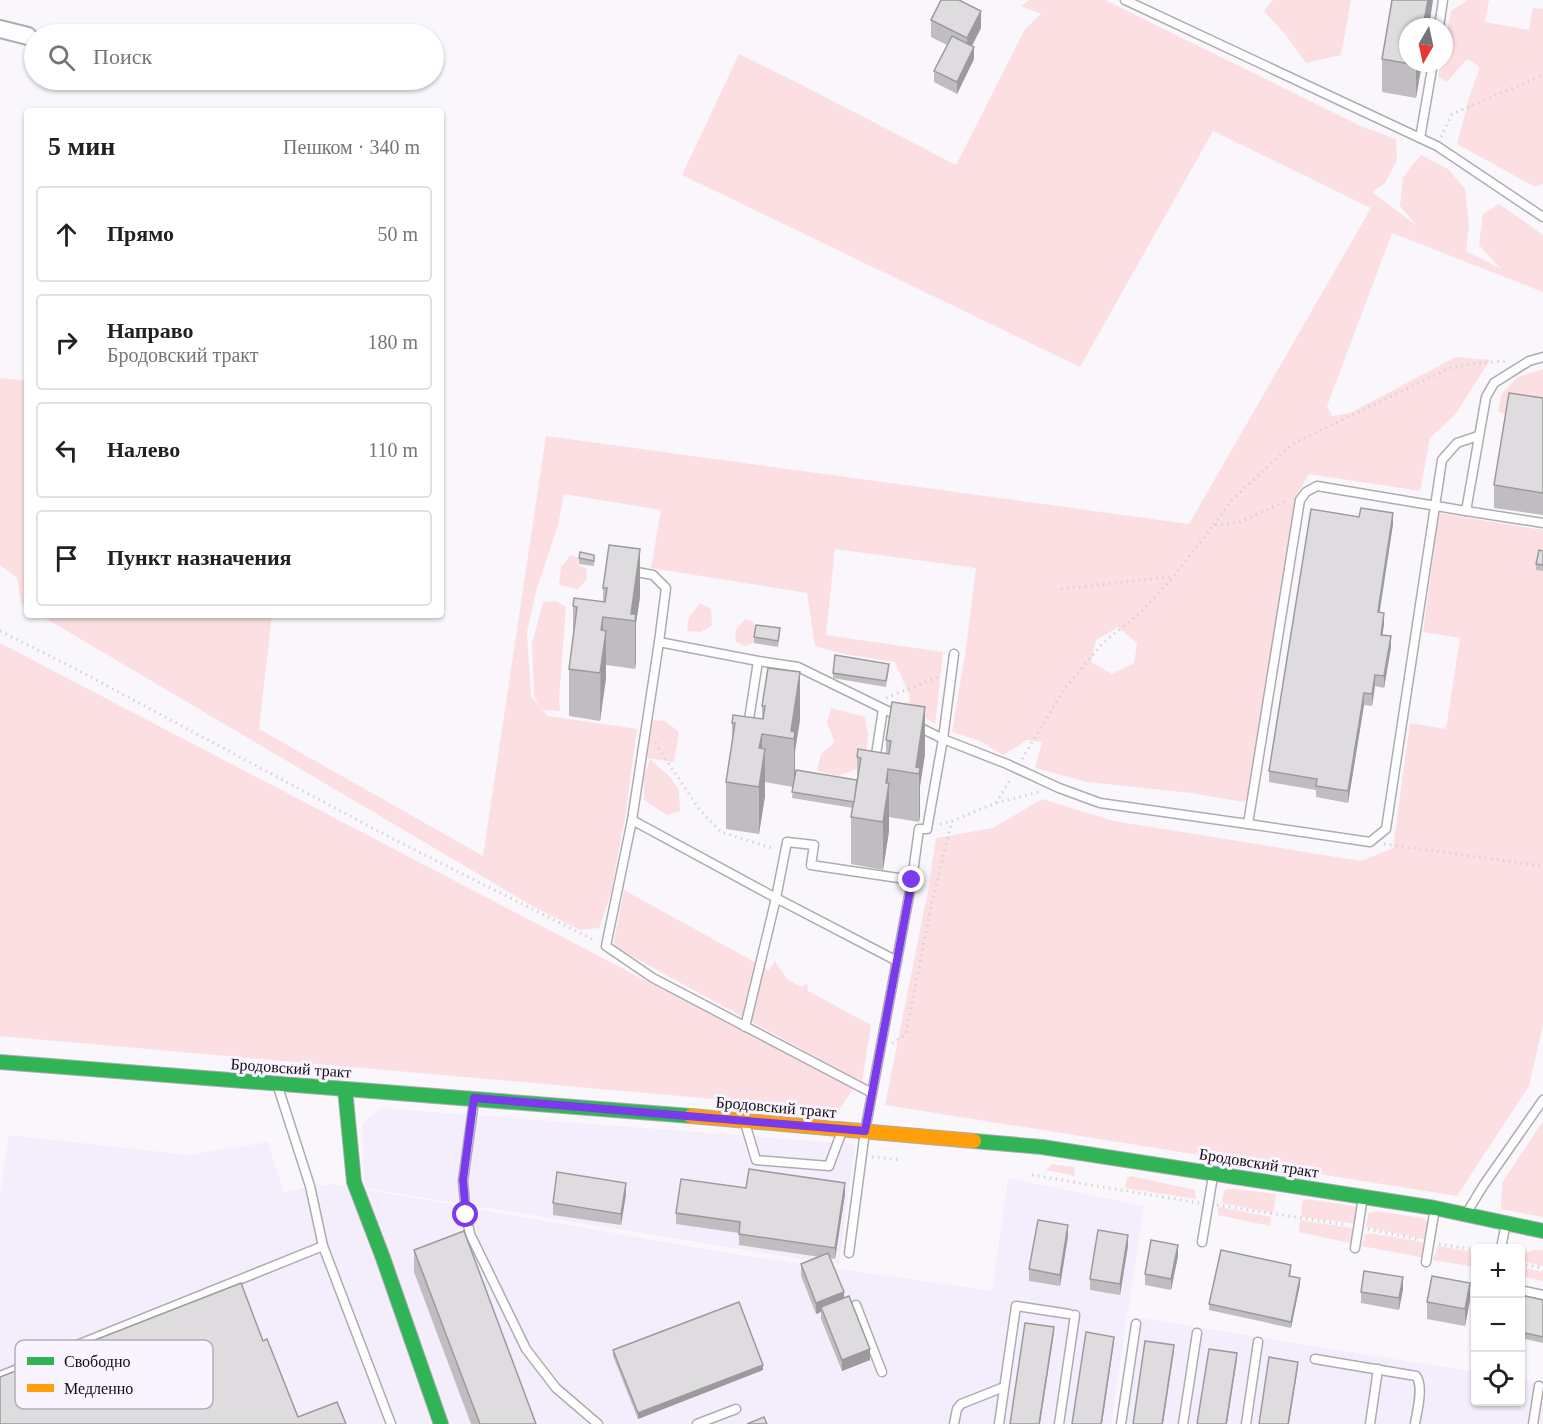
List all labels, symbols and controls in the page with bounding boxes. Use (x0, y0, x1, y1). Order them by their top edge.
north arrow (1399, 18, 1453, 72)
search box (24, 24, 444, 90)
icon: search (45, 41, 78, 74)
text: Поиск (93, 44, 152, 69)
text: 5 мин (48, 132, 115, 161)
text: Пешком · 340 m (283, 136, 420, 158)
icon: ahead (50, 218, 83, 251)
text: Прямо (107, 221, 174, 246)
text: 50 m (377, 223, 418, 245)
text: Направо (107, 318, 193, 343)
icon: right (50, 326, 83, 359)
text: 180 m (367, 331, 418, 353)
text: Бродовский тракт (107, 344, 258, 366)
icon: left (50, 434, 83, 467)
text: Налево (107, 437, 180, 462)
text: 110 m (368, 439, 418, 461)
icon: arrive (50, 542, 83, 575)
text: Пункт назначения (107, 545, 292, 570)
route end (898, 866, 924, 892)
street label: Бродовский тракт (230, 1055, 352, 1082)
street label: Бродовский тракт (715, 1093, 837, 1122)
street label: Бродовский тракт (1198, 1145, 1320, 1182)
route start (452, 1201, 478, 1227)
map controls (1471, 1244, 1525, 1406)
button: + (1471, 1244, 1525, 1298)
button: − (1471, 1298, 1525, 1352)
legend (15, 1340, 213, 1409)
button: locate (1471, 1352, 1525, 1406)
text: Свободно (64, 1353, 131, 1371)
text: Медленно (64, 1380, 133, 1398)

